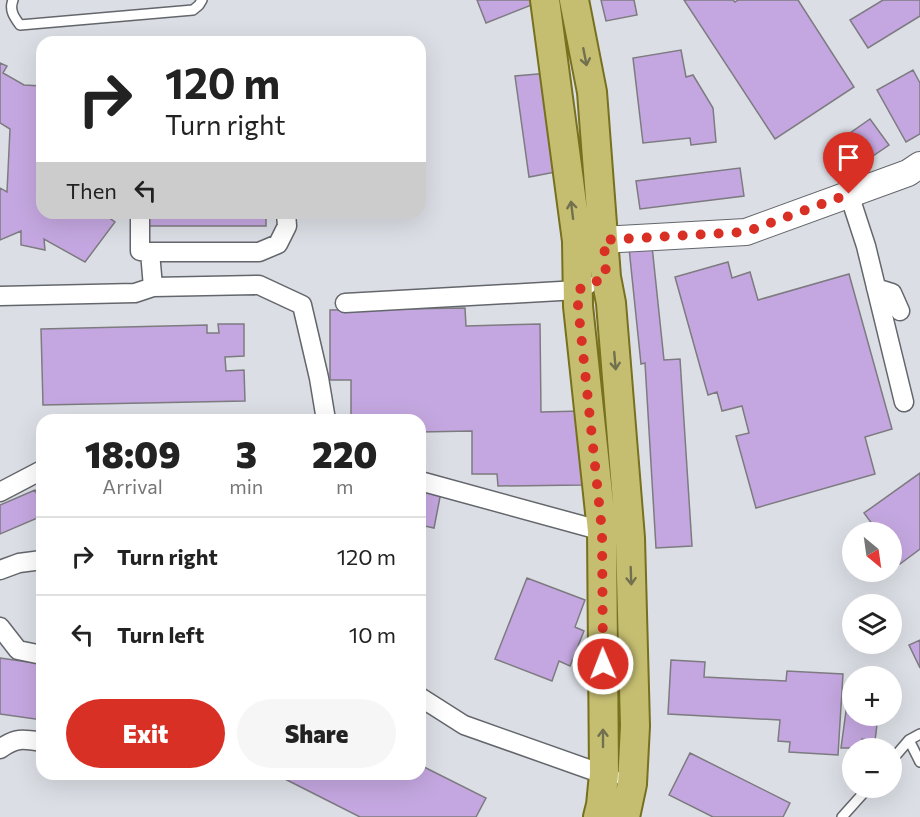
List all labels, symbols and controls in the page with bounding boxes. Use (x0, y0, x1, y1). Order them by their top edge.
one-way arrow (580, 47, 591, 67)
text: 120 m (165, 56, 280, 108)
icon: right (66, 60, 144, 138)
text: Turn right (165, 108, 285, 141)
pin (823, 132, 874, 194)
icon: arrive (832, 141, 865, 174)
icon: left (129, 174, 162, 207)
text: Then (66, 177, 117, 204)
one-way arrow (567, 201, 578, 221)
one-way arrow (610, 350, 621, 370)
text: 18:09 (85, 431, 181, 475)
text: 3 (236, 431, 257, 475)
text: 220 (312, 431, 377, 475)
text: Arrival (102, 474, 163, 498)
text: min (229, 474, 263, 498)
text: m (336, 474, 353, 498)
north arrow (842, 522, 902, 582)
map controls (842, 522, 902, 798)
icon: right (66, 540, 99, 573)
text: Turn right (117, 543, 218, 570)
text: 120 m (337, 543, 396, 570)
one-way arrow (625, 566, 637, 586)
button: layers (842, 594, 902, 654)
icon: left (66, 618, 99, 651)
text: Turn left (117, 621, 204, 648)
text: 10 m (349, 621, 396, 648)
position arrow (571, 632, 635, 696)
button: + (842, 666, 902, 726)
button: Exit (66, 699, 225, 768)
button: Share (237, 699, 396, 768)
one-way arrow (598, 728, 609, 748)
button: − (842, 738, 902, 798)

